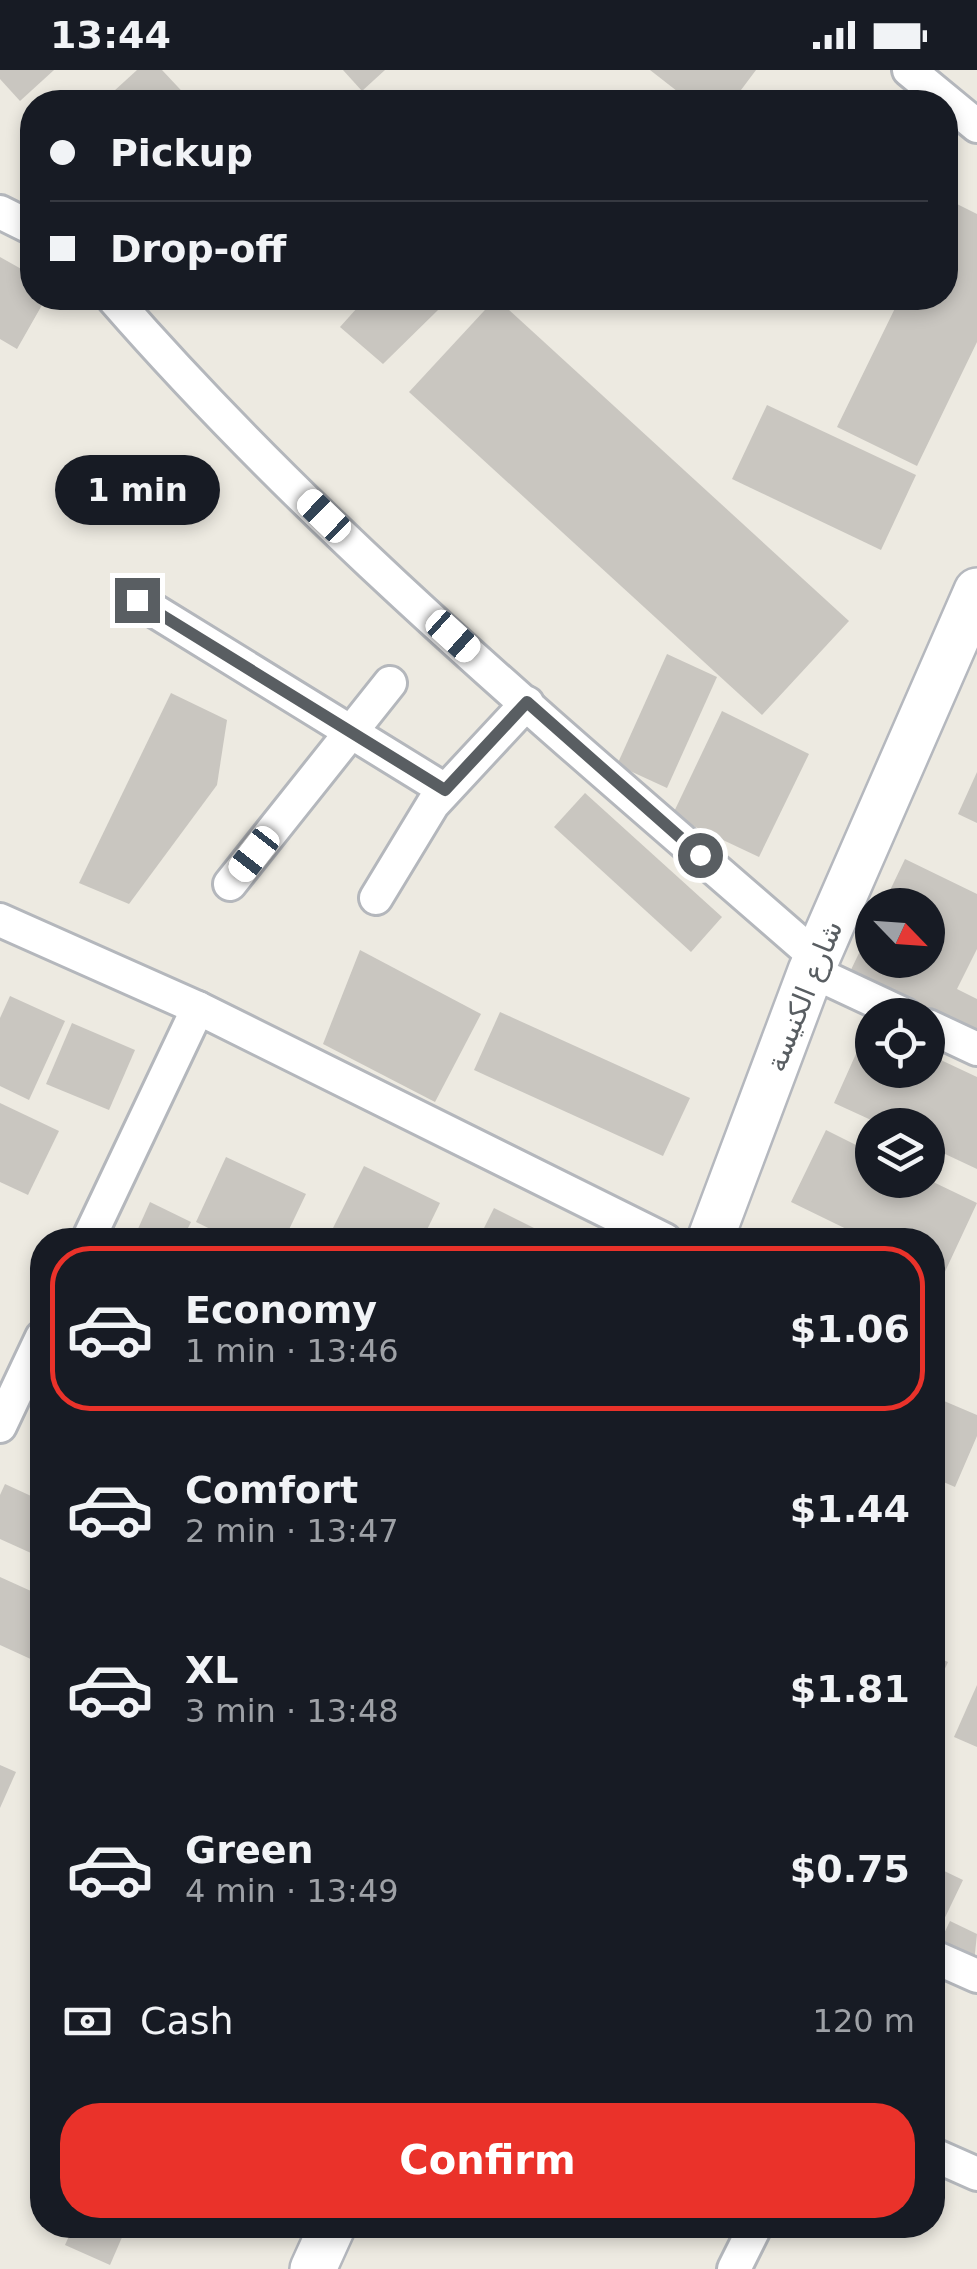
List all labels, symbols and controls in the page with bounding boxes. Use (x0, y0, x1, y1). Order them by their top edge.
text: 13:44 (50, 13, 171, 57)
text: Pickup (110, 131, 253, 175)
text: Drop-off (110, 227, 286, 271)
callout: 1 min (54, 455, 220, 525)
text: 1 min (87, 471, 188, 509)
car (292, 484, 356, 548)
route end (115, 578, 160, 623)
car (421, 605, 485, 667)
car (224, 821, 284, 887)
route start (678, 833, 723, 878)
north arrow (855, 888, 945, 978)
map controls (855, 888, 945, 1198)
street label: شارع الكنيسة (759, 916, 849, 1076)
button: locate (855, 998, 945, 1088)
button: layers (855, 1108, 945, 1198)
icon: car (65, 1284, 155, 1374)
text: Economy (185, 1288, 377, 1332)
text: $1.06 (790, 1307, 910, 1351)
text: 1 min · 13:46 (185, 1332, 399, 1370)
icon: car (65, 1464, 155, 1554)
text: Comfort (185, 1468, 358, 1512)
text: $1.44 (790, 1487, 910, 1531)
text: 2 min · 13:47 (185, 1512, 399, 1550)
icon: car (65, 1644, 155, 1734)
text: XL (185, 1648, 239, 1692)
text: $1.81 (790, 1667, 910, 1711)
text: 3 min · 13:48 (185, 1692, 399, 1730)
icon: car (65, 1824, 155, 1914)
text: Green (185, 1828, 314, 1872)
text: $0.75 (790, 1847, 910, 1891)
text: 4 min · 13:49 (185, 1872, 399, 1910)
icon: cash (60, 1994, 115, 2049)
text: Cash (140, 1999, 234, 2043)
text: 120 m (813, 2002, 915, 2040)
button: Confirm (60, 2103, 915, 2218)

